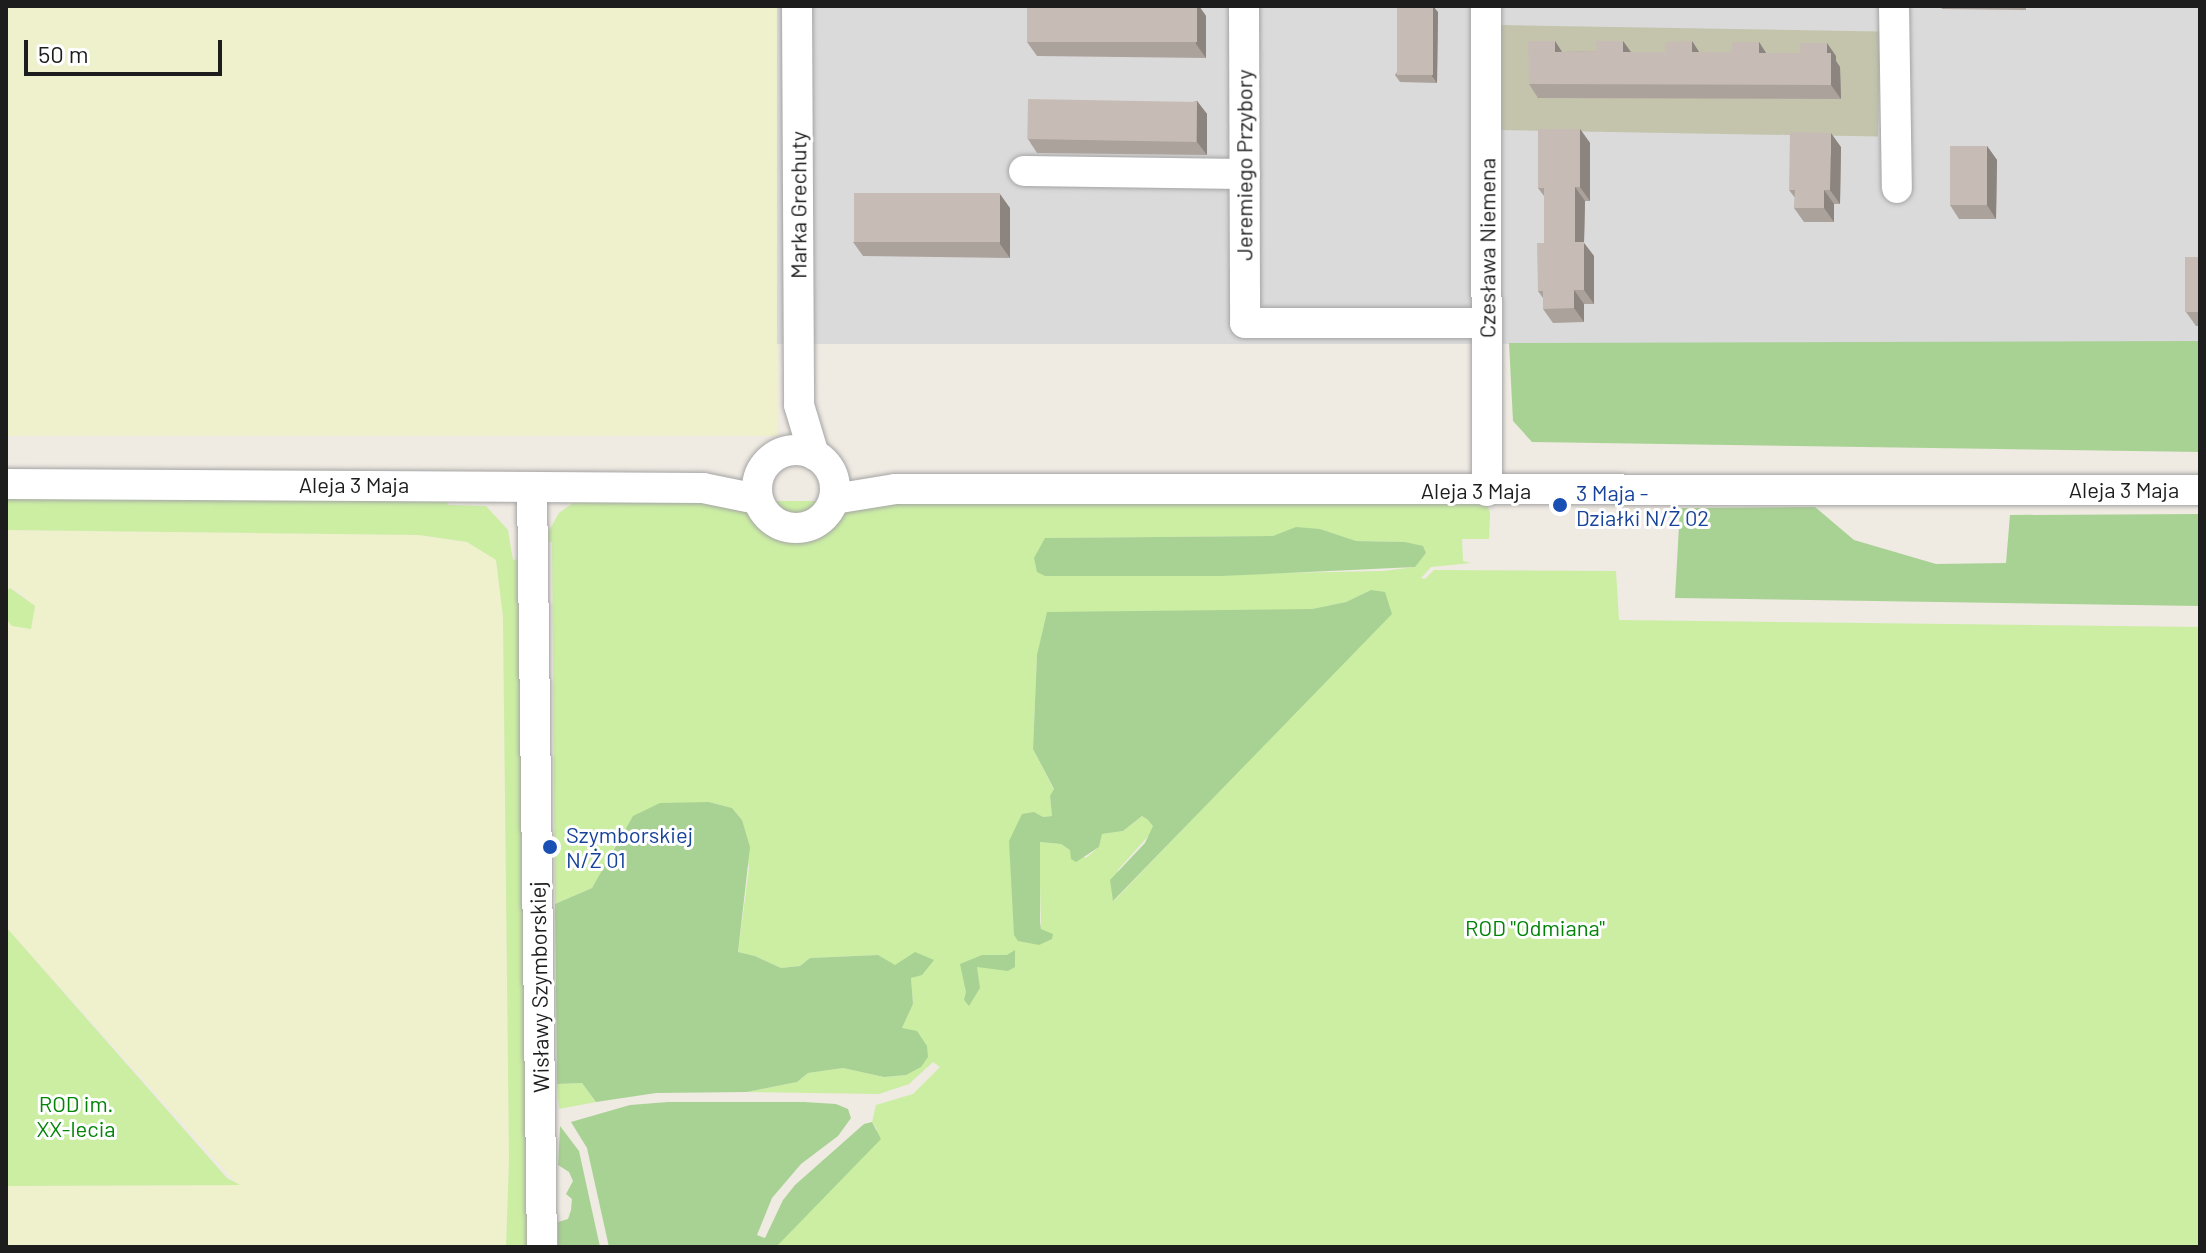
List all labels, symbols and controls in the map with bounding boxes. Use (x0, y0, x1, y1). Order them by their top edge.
scale bar (28, 24, 226, 74)
text: 50 m (38, 39, 89, 68)
street label: Jeremiego Przybory (1231, 69, 1257, 261)
street label: Marka Grechuty (785, 131, 811, 279)
street label: Czesława Niemena (1474, 158, 1500, 338)
street label: Aleja 3 Maja (299, 472, 409, 498)
street label: Aleja 3 Maja (2069, 477, 2179, 503)
street label: Aleja 3 Maja (1421, 478, 1531, 504)
place label: 3 Maja - Działki N/Ż 02 (1576, 479, 1709, 530)
marker: 3 Maja - Działki N/Ż 02 (1551, 496, 1569, 514)
place label: Szymborskiej N/Ż 01 (566, 821, 693, 872)
marker: Szymborskiej N/Ż 01 (541, 838, 559, 856)
street label: Wisławy Szymborskiej (524, 881, 554, 1093)
park label: ROD "Odmiana" (1465, 915, 1605, 941)
park label: ROD im. XX-lecia (36, 1090, 116, 1142)

